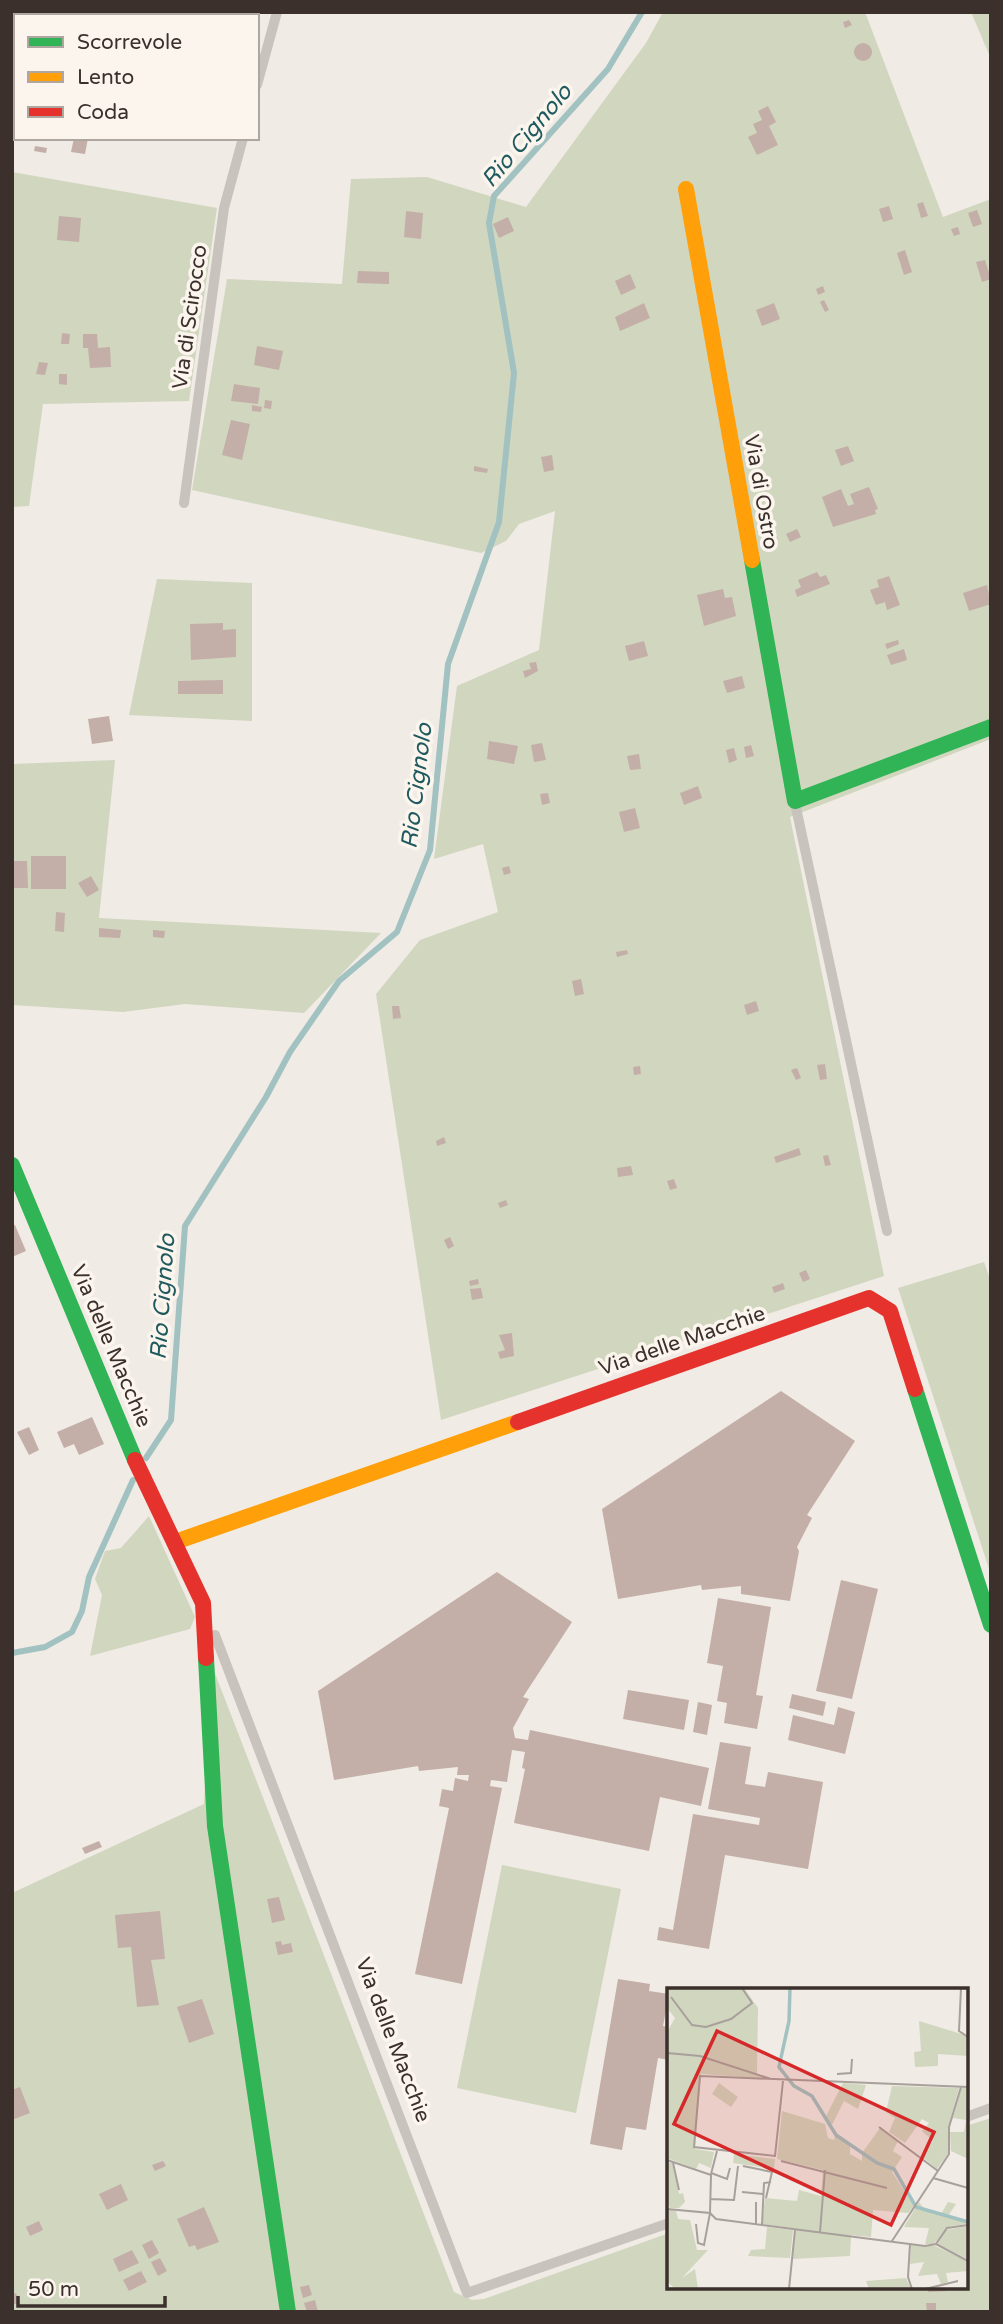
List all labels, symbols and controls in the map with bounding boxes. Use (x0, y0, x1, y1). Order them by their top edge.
legend (14, 14, 259, 140)
text: Scorrevole (77, 30, 182, 55)
text: Lento (77, 65, 134, 90)
water label: Rio Cignolo (476, 78, 579, 193)
text: Coda (77, 100, 129, 125)
street label: Via di Scirocco (167, 243, 213, 391)
street label: Via di Ostro (739, 433, 783, 551)
water label: Rio Cignolo (395, 721, 439, 850)
water label: Rio Cignolo (145, 1232, 181, 1361)
street label: Via delle Macchie (65, 1261, 157, 1431)
street label: Via delle Macchie (596, 1301, 768, 1381)
street label: Via delle Macchie (350, 1954, 436, 2126)
inset map (667, 1988, 968, 2289)
scale bar (18, 2264, 164, 2308)
text: 50 m (28, 2277, 79, 2302)

